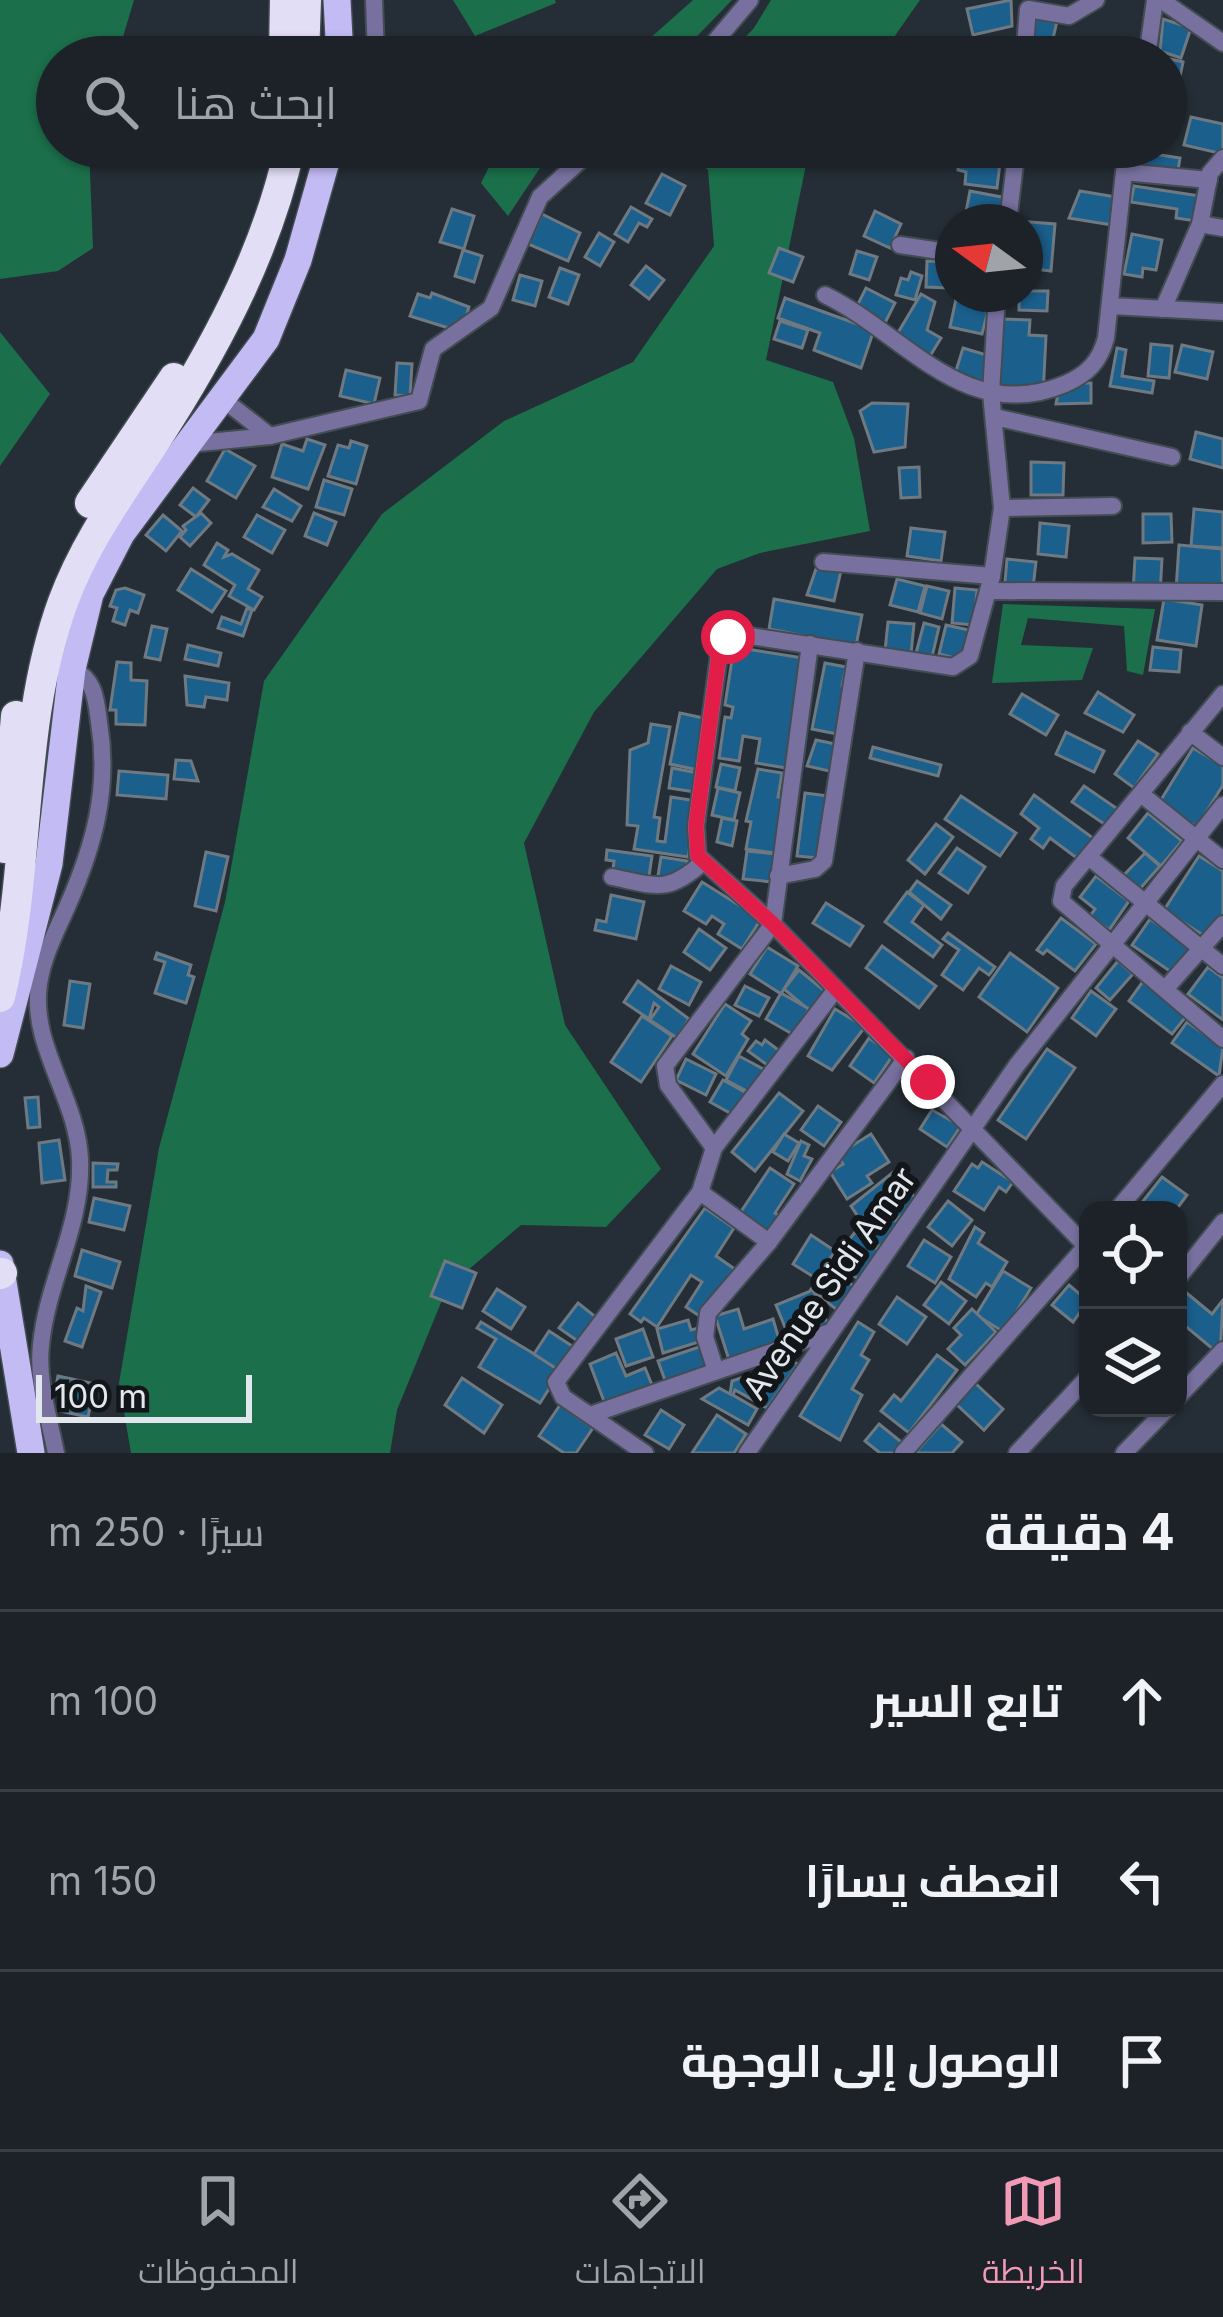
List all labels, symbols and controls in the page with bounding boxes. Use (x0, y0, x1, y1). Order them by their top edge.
search box (36, 36, 1187, 168)
icon: search (78, 69, 144, 135)
text: ابحث هنا (174, 75, 337, 130)
north arrow (935, 204, 1043, 312)
route start (701, 610, 755, 664)
route end (901, 1055, 955, 1109)
street label: Avenue Sidi Amar (734, 1159, 924, 1407)
map controls (1079, 1201, 1187, 1417)
button: locate (1079, 1201, 1187, 1309)
button: layers (1079, 1309, 1187, 1417)
scale bar (36, 1369, 252, 1422)
text: 100 m (54, 1376, 147, 1416)
text: 4 دقيقة (984, 1501, 1175, 1562)
text: سيرًا · 250 m (48, 1508, 264, 1555)
icon: ahead (1109, 1668, 1175, 1734)
text: تابع السير (871, 1673, 1061, 1728)
text: 100 m (48, 1677, 158, 1724)
icon: left (1109, 1848, 1175, 1914)
text: انعطف يسارًا (805, 1853, 1061, 1908)
text: 150 m (48, 1857, 157, 1904)
icon: arrive (1109, 2028, 1175, 2094)
text: الوصول إلى الوجهة (681, 2033, 1061, 2088)
tab: المحفوظات (138, 2168, 299, 2302)
tab: الاتجاهات (575, 2168, 706, 2302)
tab: الخريطة (982, 2168, 1085, 2302)

